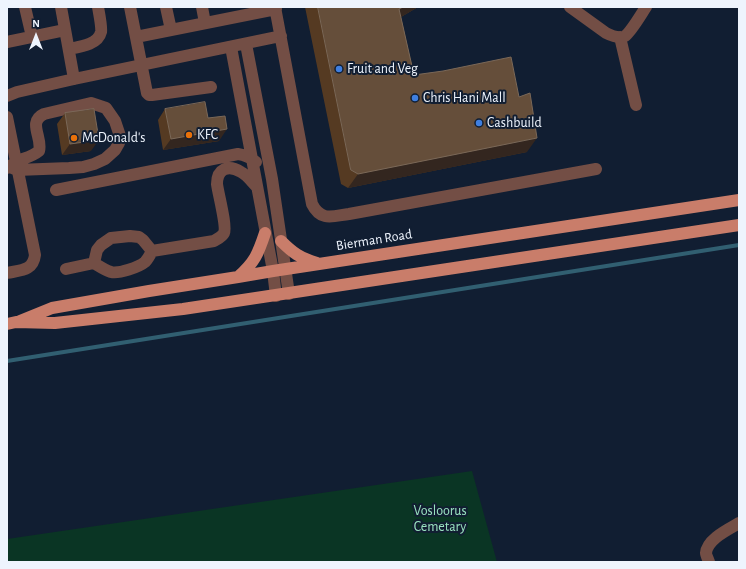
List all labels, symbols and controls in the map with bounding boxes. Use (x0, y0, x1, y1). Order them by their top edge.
north arrow (16, 16, 56, 56)
text: N (32, 18, 40, 29)
place label: Fruit and Veg (347, 61, 418, 77)
marker: Fruit and Veg (334, 64, 344, 74)
place label: Chris Hani Mall (423, 90, 506, 106)
marker: Chris Hani Mall (410, 93, 420, 103)
place label: Cashbuild (487, 115, 542, 131)
marker: Cashbuild (474, 118, 484, 128)
place label: KFC (197, 127, 218, 143)
place label: McDonald's (82, 130, 145, 146)
marker: KFC (184, 130, 194, 140)
marker: McDonald's (69, 133, 79, 143)
street label: Bierman Road (335, 226, 413, 254)
park label: Vosloorus Cemetary (413, 503, 467, 536)

